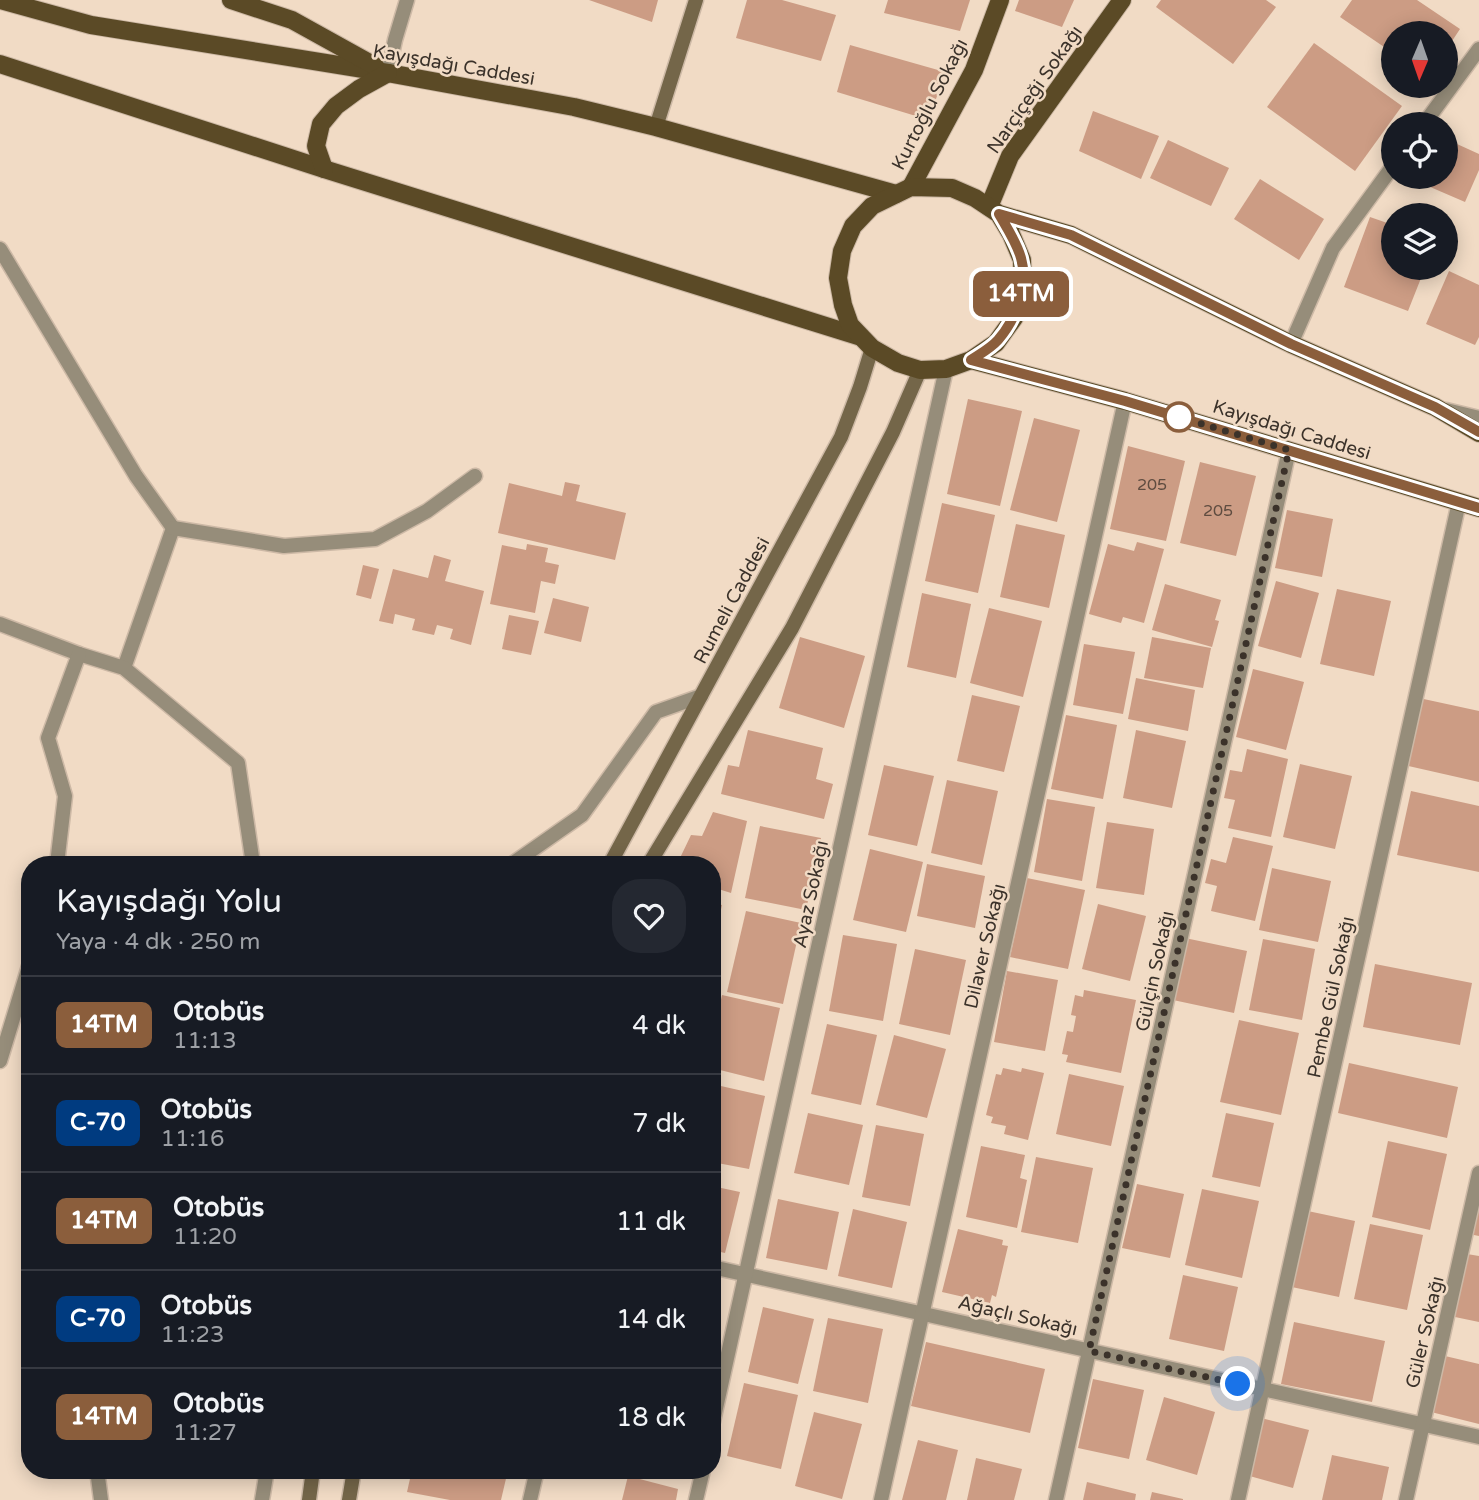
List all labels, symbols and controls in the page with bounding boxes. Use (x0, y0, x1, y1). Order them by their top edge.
street label: Narçiçeği Sokağı (982, 21, 1087, 158)
north arrow (1381, 21, 1458, 98)
map controls (1381, 21, 1458, 280)
street label: Kurtoğlu Sokağı (887, 35, 972, 174)
street label: Kayışdağı Caddesi (371, 40, 537, 90)
button: locate (1381, 112, 1458, 189)
button: layers (1381, 203, 1458, 280)
line badge: 14TM (972, 271, 1070, 317)
text: 14TM (987, 279, 1055, 308)
street label: Kayışdağı Caddesi (1210, 395, 1373, 464)
unlabelled marker (1164, 402, 1194, 432)
house number: 205 (1137, 475, 1167, 495)
house number: 205 (1203, 501, 1233, 521)
street label: Rumeli Caddesi (689, 533, 774, 668)
street label: Ayaz Sokağı (789, 838, 833, 950)
button: heart (612, 879, 686, 953)
street label: Dilaver Sokağı (960, 881, 1010, 1011)
text: Kayışdağı Yolu (56, 882, 282, 921)
street label: Gülçin Sokağı (1131, 909, 1179, 1034)
street label: Pembe Gül Sokağı (1303, 914, 1359, 1080)
text: Yaya · 4 dk · 250 m (56, 928, 260, 956)
text: Otobüs (173, 996, 264, 1027)
text: 14TM (70, 1010, 138, 1039)
text: 4 dk (632, 1010, 686, 1041)
text: 11:13 (173, 1027, 237, 1055)
text: Otobüs (161, 1094, 252, 1125)
text: C-70 (70, 1108, 126, 1137)
text: 7 dk (632, 1108, 686, 1139)
text: 11:16 (161, 1125, 224, 1153)
text: Otobüs (173, 1192, 264, 1223)
text: 14TM (70, 1206, 138, 1235)
text: 11 dk (616, 1206, 686, 1237)
text: 11:20 (173, 1223, 237, 1251)
street label: Güler Sokağı (1401, 1274, 1449, 1390)
text: Otobüs (161, 1290, 252, 1321)
street label: Ağaçlı Sokağı (956, 1292, 1080, 1340)
text: C-70 (70, 1304, 126, 1333)
text: 14 dk (616, 1304, 686, 1335)
text: 11:23 (161, 1321, 224, 1349)
your location (1220, 1366, 1255, 1401)
text: Otobüs (173, 1388, 264, 1419)
text: 14TM (70, 1402, 138, 1431)
text: 18 dk (616, 1402, 686, 1433)
text: 11:27 (173, 1419, 237, 1447)

